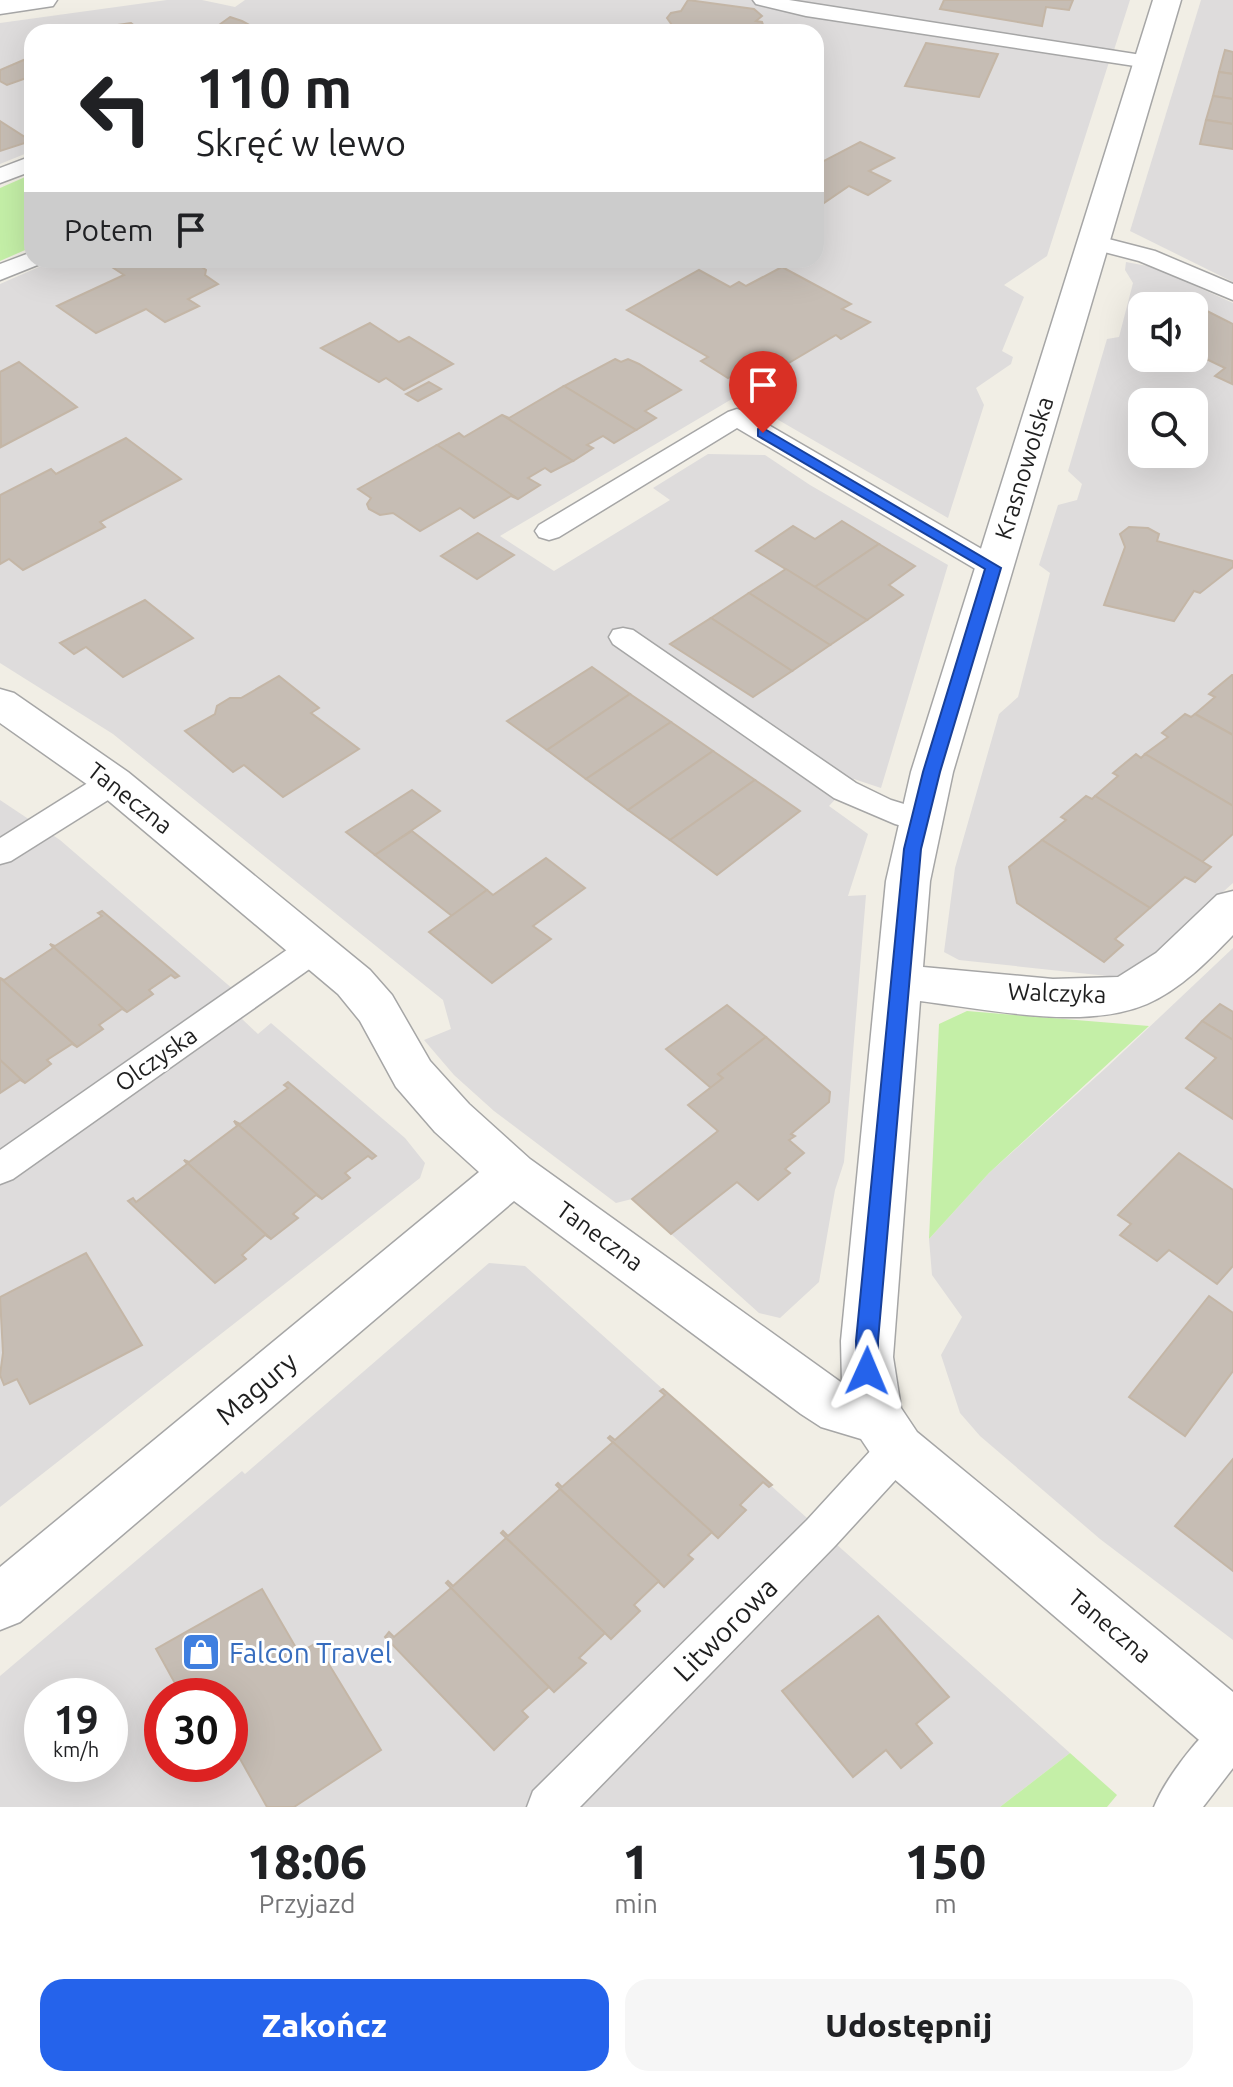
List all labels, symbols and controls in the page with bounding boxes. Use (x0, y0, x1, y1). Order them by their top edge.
icon: left (64, 56, 168, 160)
text: 110 m (196, 56, 352, 119)
text: Skręć w lewo (196, 122, 406, 163)
icon: arrive (169, 208, 213, 252)
text: Potem (64, 213, 153, 247)
map controls (1128, 292, 1208, 468)
button: sound (1128, 292, 1208, 372)
pin (729, 351, 797, 433)
icon: arrive (741, 363, 785, 407)
button: search (1128, 388, 1208, 468)
street label: Krasnowolska (989, 393, 1059, 543)
street label: Taneczna (82, 757, 178, 839)
street label: Walczyka (1007, 978, 1107, 1008)
street label: Olczyska (110, 1021, 202, 1097)
street label: Taneczna (552, 1196, 648, 1276)
position arrow (825, 1329, 909, 1413)
street label: Magury (209, 1345, 303, 1431)
street label: Litworowa (667, 1571, 783, 1687)
street label: Taneczna (1063, 1584, 1157, 1668)
shop icon: Falcon Travel (180, 1631, 222, 1673)
place label: Falcon Travel (229, 1637, 392, 1668)
speed limit sign: 30 (144, 1678, 248, 1782)
text: 19 (53, 1697, 99, 1742)
text: km/h (53, 1738, 99, 1761)
text: 18:06 (247, 1834, 367, 1888)
text: 1 (622, 1834, 649, 1888)
text: 150 (905, 1834, 986, 1888)
text: Przyjazd (259, 1889, 355, 1918)
text: min (614, 1889, 658, 1918)
text: m (934, 1889, 957, 1918)
button: Zakończ (40, 1979, 609, 2071)
button: Udostępnij (625, 1979, 1193, 2071)

